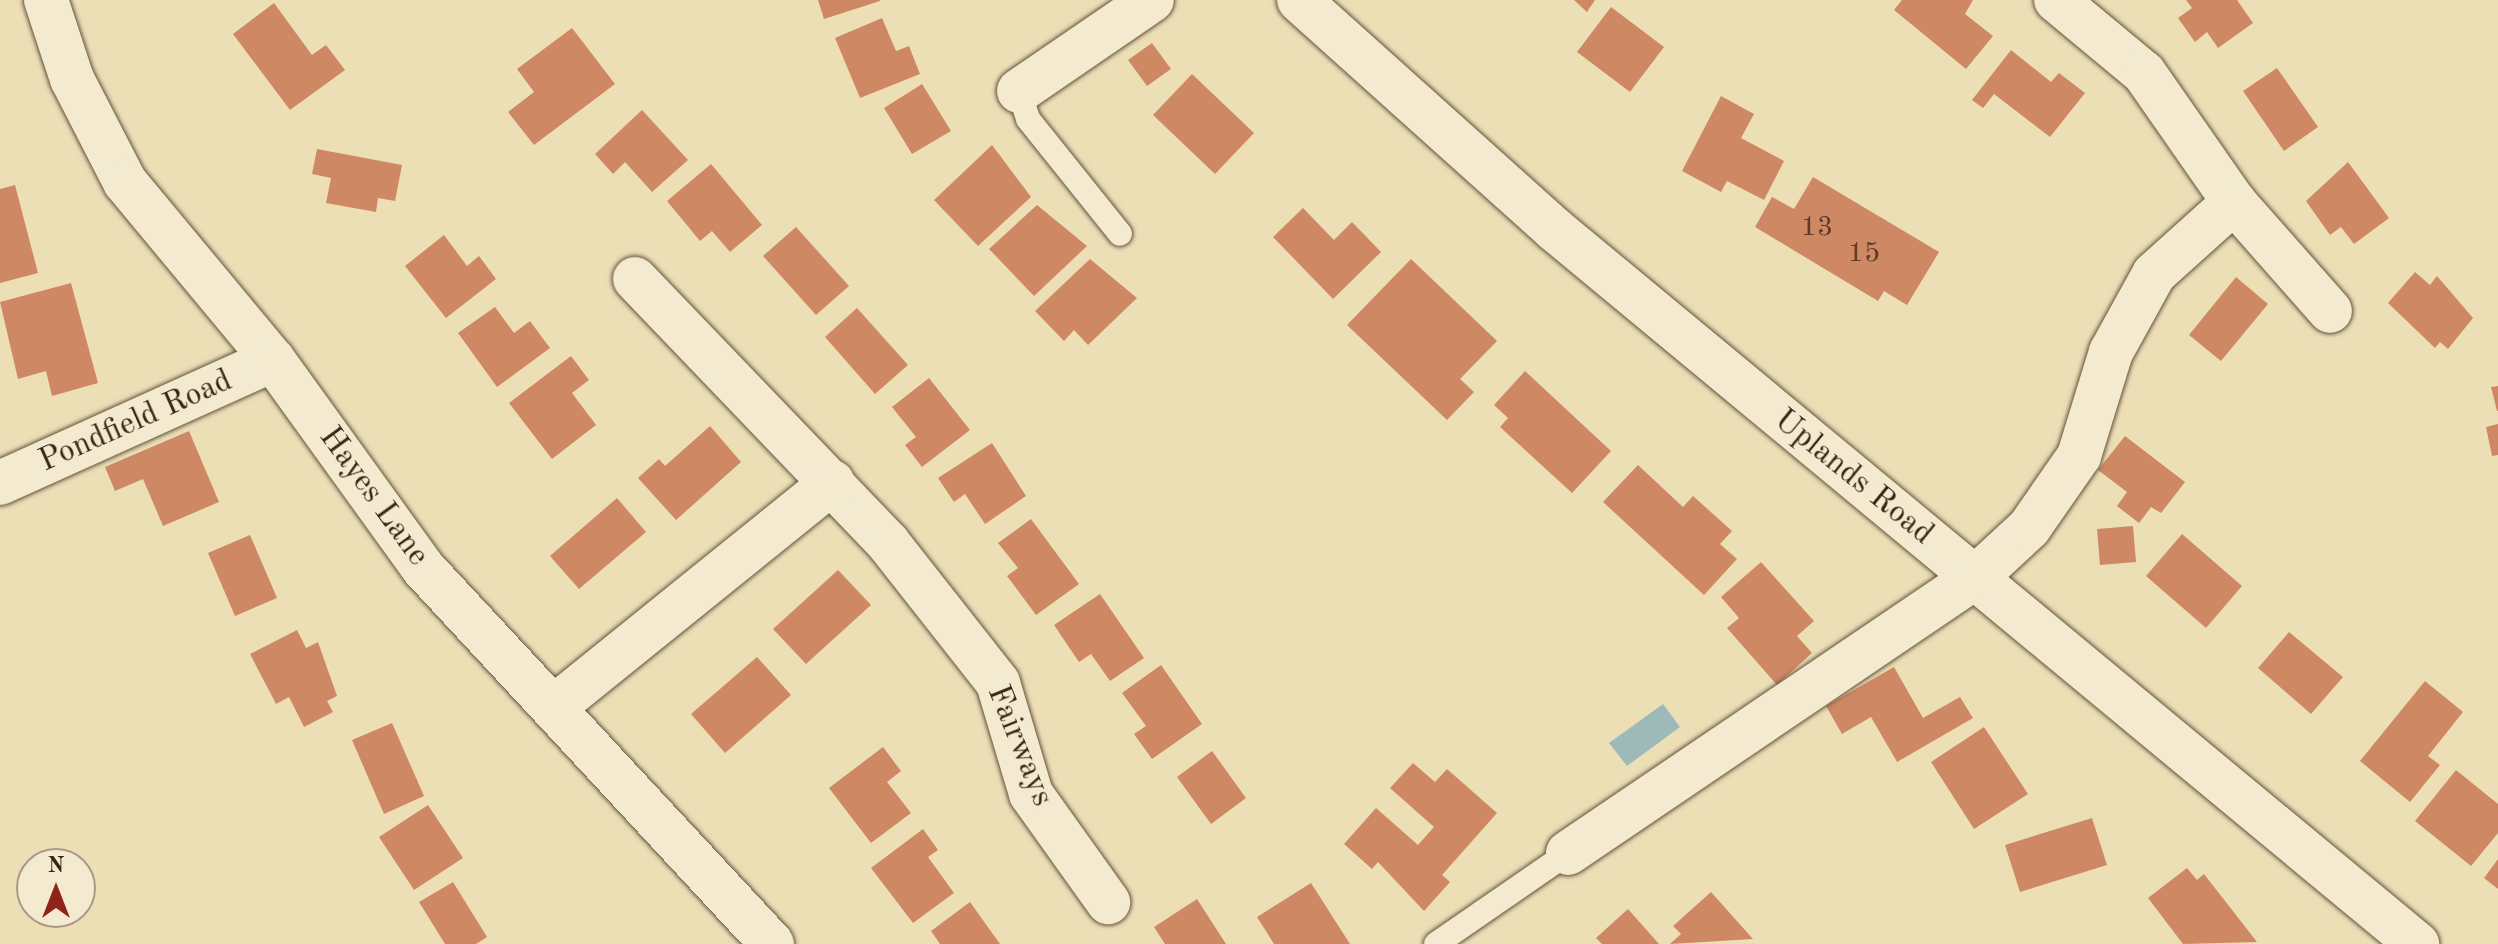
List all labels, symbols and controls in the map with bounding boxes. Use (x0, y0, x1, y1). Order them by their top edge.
house number: 13 (1801, 211, 1833, 245)
house number: 15 (1848, 237, 1880, 271)
street label: Pondfield Road (34, 362, 238, 482)
street label: Uplands Road (1765, 402, 1941, 554)
street label: Hayes Lane (310, 420, 436, 574)
street label: Fairways (977, 680, 1061, 812)
north arrow (16, 848, 96, 928)
text: N (48, 855, 64, 877)

